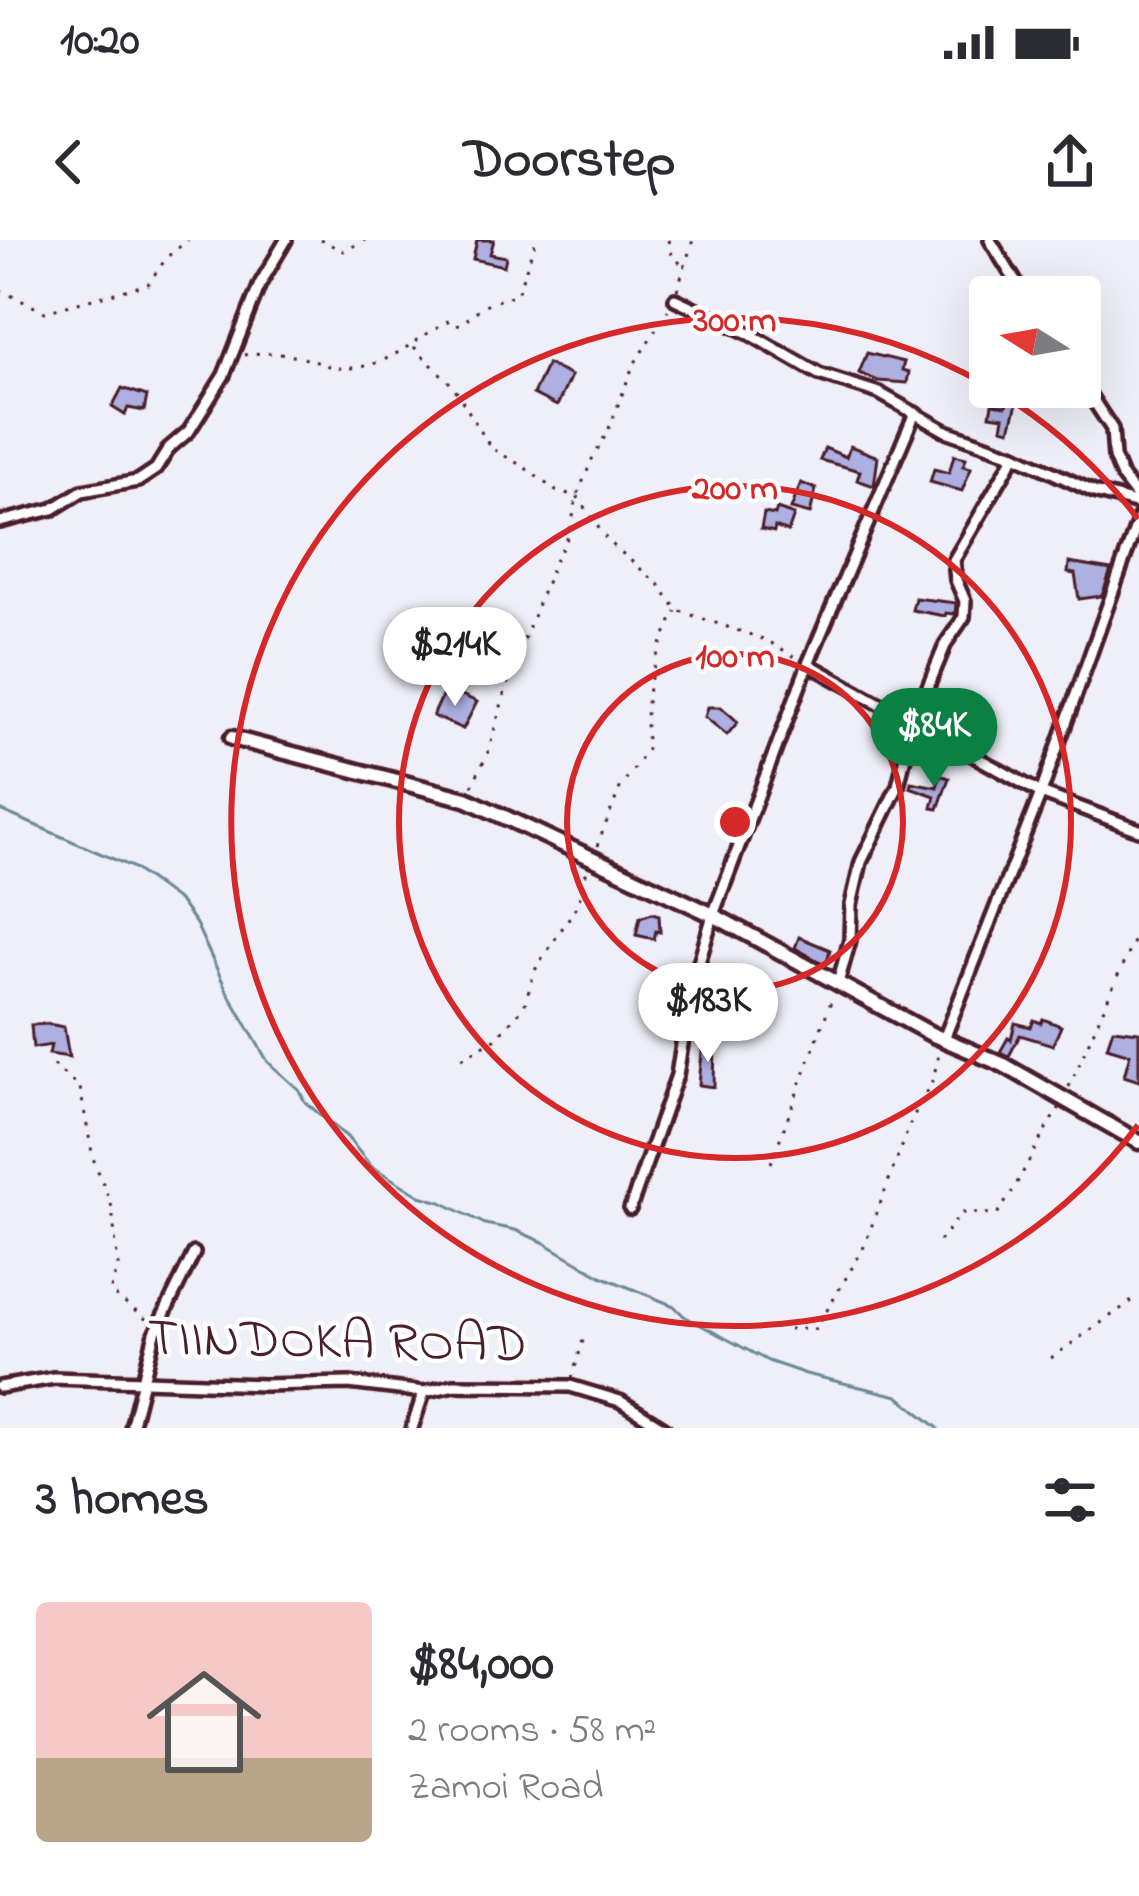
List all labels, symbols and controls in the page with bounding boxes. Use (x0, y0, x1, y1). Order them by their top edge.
text: 10:20 (60, 9, 139, 75)
text: Doorstep (464, 123, 675, 201)
icon: back (36, 129, 102, 195)
icon: share (1037, 129, 1103, 195)
north arrow (969, 276, 1101, 408)
map controls (969, 276, 1101, 408)
text: 300 m (693, 296, 777, 349)
text: 200 m (691, 464, 778, 517)
pin: $214K (371, 607, 539, 709)
text: $214K (410, 617, 500, 674)
text: 100 m (695, 632, 775, 685)
pin: $84K (863, 688, 1005, 790)
text: $84K (897, 698, 971, 755)
centre of rings (714, 801, 756, 843)
pin: $183K (624, 963, 792, 1065)
text: $183K (665, 973, 751, 1030)
street label: TIINDOKA ROAD (147, 1302, 527, 1386)
text: 3 homes (36, 1463, 209, 1538)
icon: filters (1037, 1467, 1103, 1533)
text: $84,000 (408, 1628, 554, 1703)
icon: home (132, 1650, 276, 1794)
text: 2 rooms · 58 m² (408, 1703, 656, 1760)
text: Zamoi Road (408, 1760, 603, 1817)

